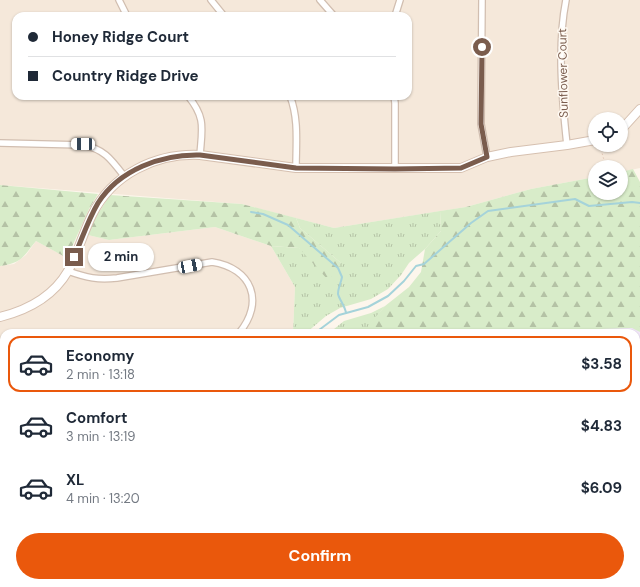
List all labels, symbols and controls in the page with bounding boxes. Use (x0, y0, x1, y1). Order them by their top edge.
text: Honey Ridge Court (52, 27, 189, 47)
street label: Sunflower Court (554, 28, 572, 118)
route start (473, 38, 491, 56)
text: Country Ridge Drive (52, 66, 199, 86)
map controls (588, 112, 628, 200)
button: locate (588, 112, 628, 152)
car (71, 138, 95, 150)
button: layers (588, 160, 628, 200)
callout: 2 min (88, 243, 154, 271)
route end (65, 248, 83, 266)
text: 2 min (104, 248, 138, 265)
car (177, 258, 203, 274)
icon: car (18, 346, 54, 382)
text: Economy (66, 346, 134, 366)
text: $3.58 (581, 354, 622, 374)
text: 2 min · 13:18 (66, 366, 135, 383)
icon: car (18, 408, 54, 444)
text: Comfort (66, 408, 127, 428)
text: $4.83 (581, 416, 622, 436)
text: 3 min · 13:19 (66, 428, 135, 445)
icon: car (18, 470, 54, 506)
text: XL (66, 470, 84, 490)
text: $6.09 (581, 478, 622, 498)
text: 4 min · 13:20 (66, 490, 140, 507)
button: Confirm (16, 533, 624, 579)

